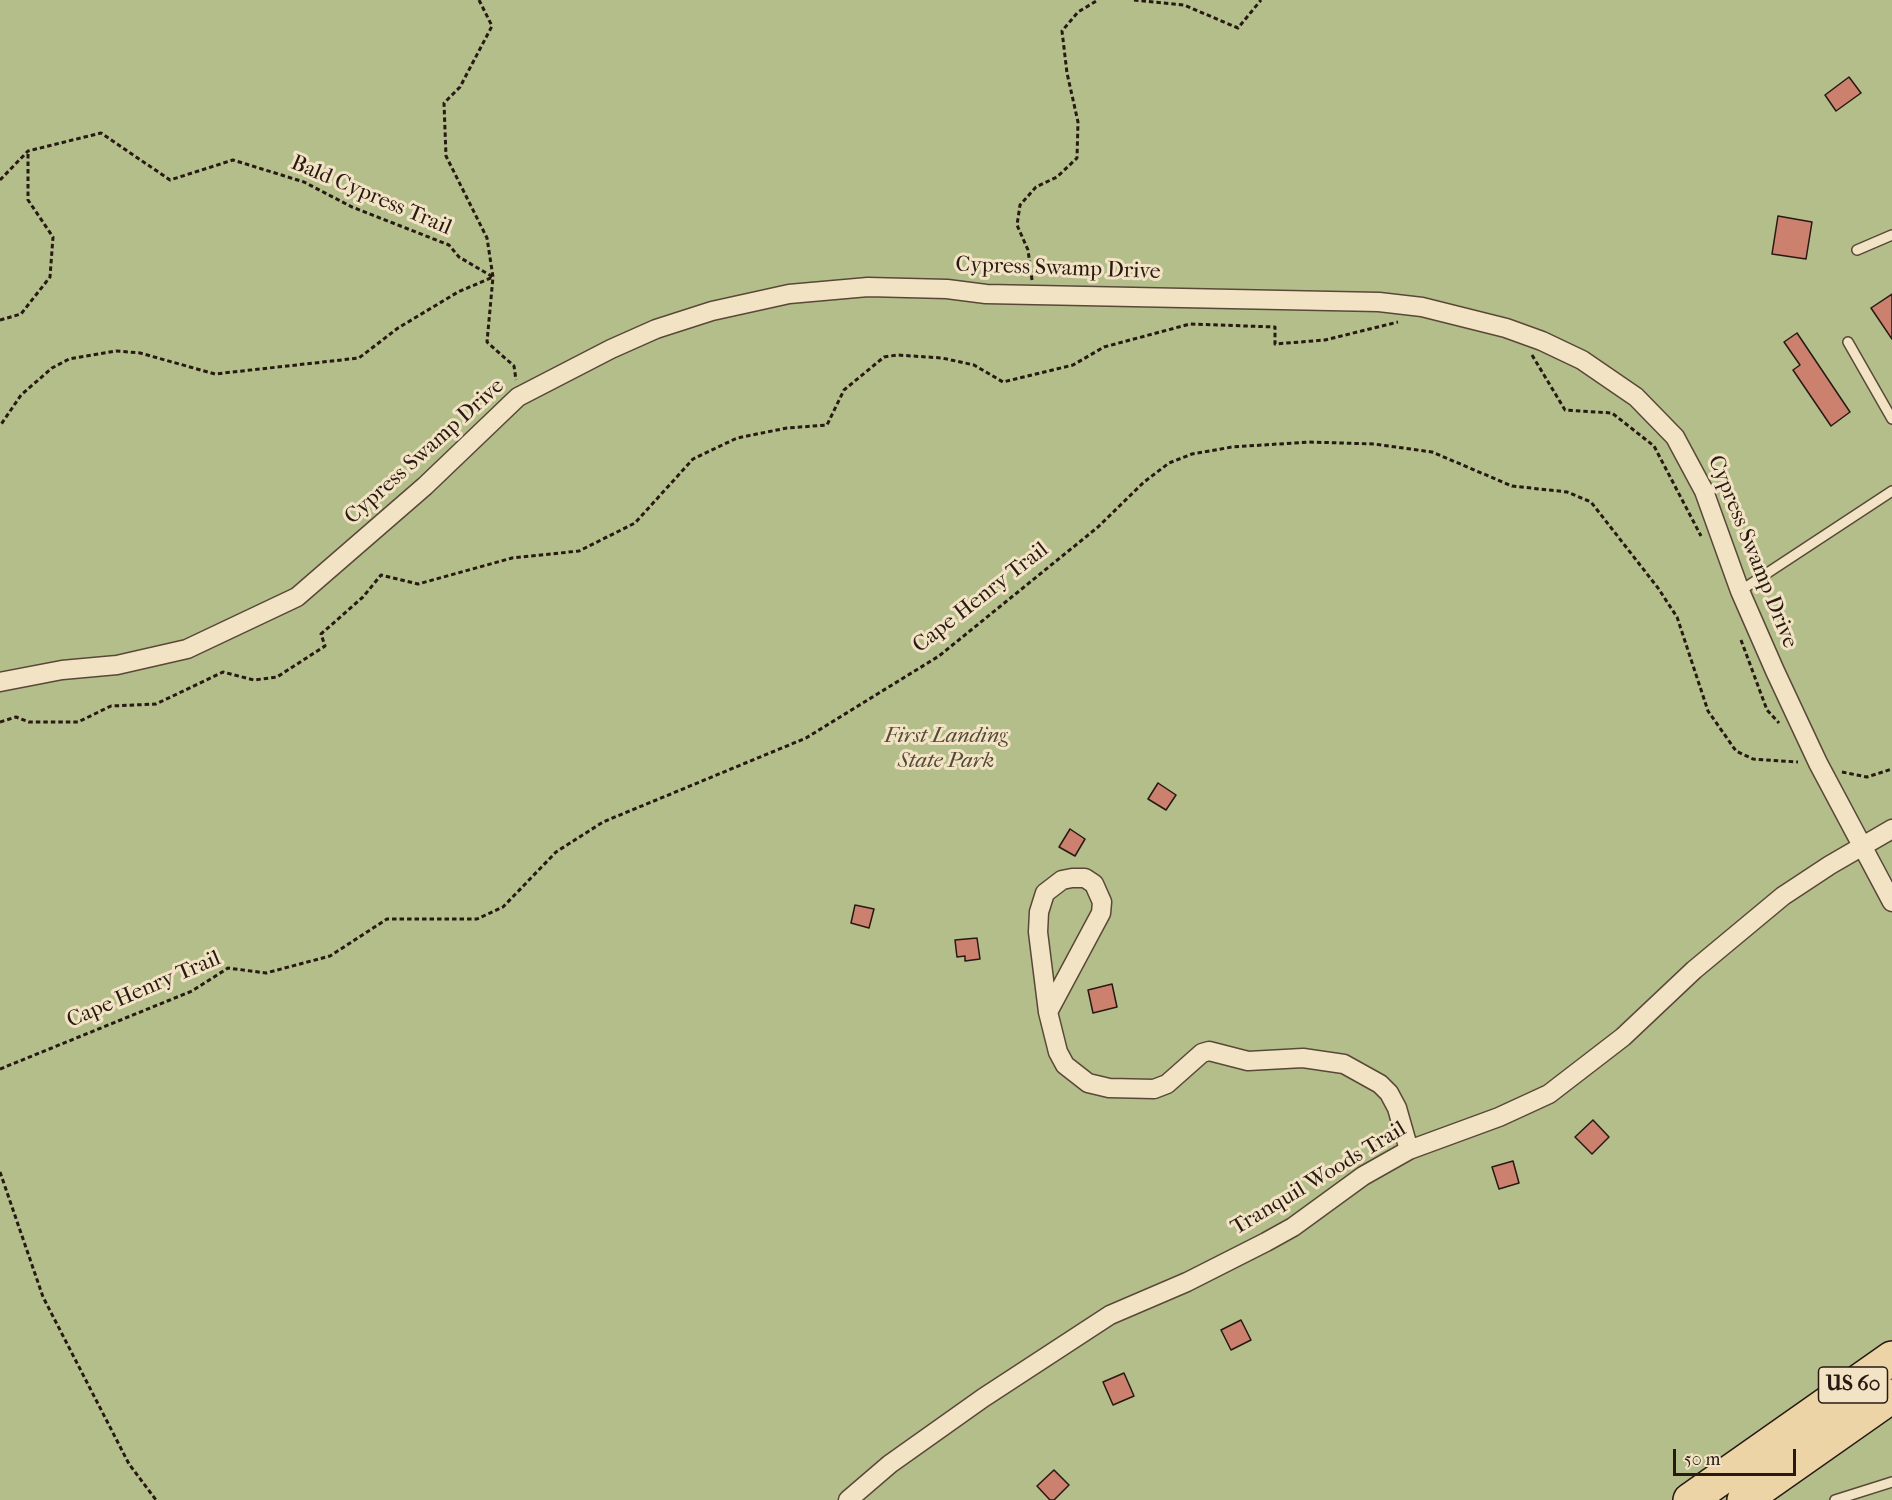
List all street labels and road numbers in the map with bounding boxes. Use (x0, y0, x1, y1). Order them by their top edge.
street label: Bald Cypress Trail (287, 150, 455, 242)
street label: Cypress Swamp Drive (955, 252, 1161, 286)
street label: Cypress Swamp Drive (340, 373, 510, 531)
street label: Cypress Swamp Drive (1701, 452, 1803, 652)
street label: Cape Henry Trail (908, 537, 1054, 659)
street label: Cape Henry Trail (63, 946, 225, 1034)
street label: Tranquil Woods Trail (1227, 1116, 1411, 1242)
road number: US 60 (1818, 1367, 1888, 1403)

